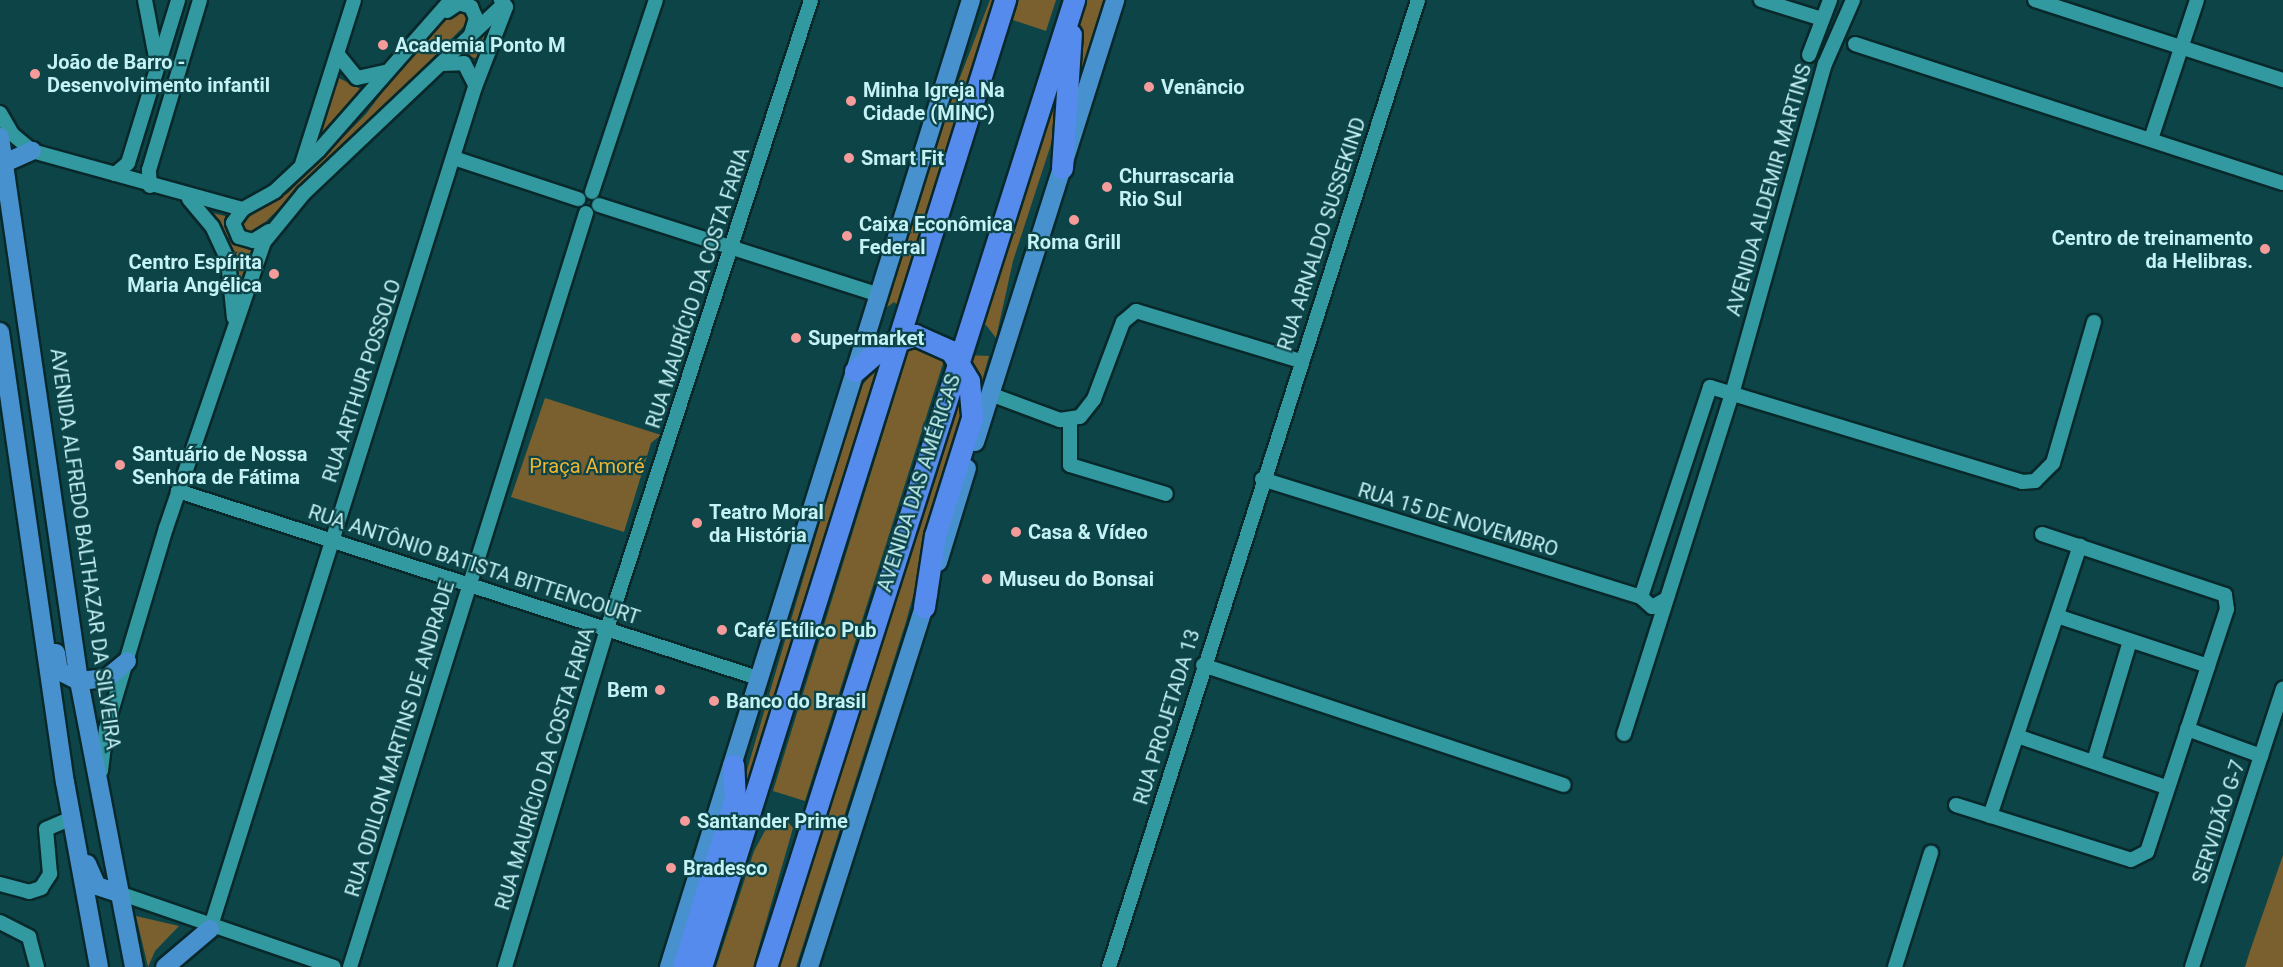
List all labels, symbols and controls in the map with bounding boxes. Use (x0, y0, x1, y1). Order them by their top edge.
place label: Academia Ponto M (395, 33, 565, 57)
marker: Academia Ponto M (376, 38, 390, 52)
place label: João de Barro - Desenvolvimento infantil (47, 51, 270, 98)
street label: AVENIDA ALDEMIR MARTINS (1721, 61, 1817, 319)
marker: João de Barro - Desenvolvimento infantil (28, 67, 42, 81)
place label: Venâncio (1161, 75, 1245, 99)
place label: Minha Igreja Na Cidade (MINC) (863, 78, 1005, 125)
marker: Venâncio (1142, 80, 1156, 94)
marker: Minha Igreja Na Cidade (MINC) (844, 94, 858, 108)
street label: RUA ARNALDO SUSSEKIND (1273, 114, 1371, 354)
street label: RUA MAURÍCIO DA COSTA FARIA (641, 145, 755, 431)
place label: Smart Fit (861, 146, 944, 170)
marker: Smart Fit (842, 151, 856, 165)
place label: Churrascaria Rio Sul (1119, 164, 1234, 211)
marker: Churrascaria Rio Sul (1100, 180, 1114, 194)
place label: Caixa Econômica Federal (859, 213, 1013, 260)
marker: Roma Grill (1067, 213, 1081, 227)
place label: Centro de treinamento da Helibras. (2052, 226, 2253, 273)
marker: Caixa Econômica Federal (840, 229, 854, 243)
place label: Roma Grill (1027, 230, 1121, 254)
marker: Centro de treinamento da Helibras. (2258, 242, 2272, 256)
place label: Centro Espírita Maria Angélica (127, 250, 262, 297)
marker: Centro Espírita Maria Angélica (267, 267, 281, 281)
street label: RUA ARTHUR POSSOLO (318, 277, 406, 485)
place label: Supermarket (808, 326, 924, 350)
marker: Supermarket (789, 331, 803, 345)
street label: AVENIDA ALFREDO BALTHAZAR DA SILVEIRA (45, 347, 125, 751)
street label: AVENIDA DAS AMÉRICAS (872, 371, 966, 595)
place label: Santuário de Nossa Senhora de Fátima (132, 442, 307, 489)
park label: Praça Amoré (529, 454, 645, 478)
marker: Santuário de Nossa Senhora de Fátima (113, 458, 127, 472)
street label: RUA 15 DE NOVEMBRO (1355, 478, 1561, 562)
street label: RUA ANTÔNIO BATISTA BITTENCOURT (305, 500, 643, 630)
place label: Teatro Moral da História (709, 500, 824, 547)
marker: Teatro Moral da História (690, 516, 704, 530)
place label: Casa & Vídeo (1028, 520, 1148, 544)
marker: Casa & Vídeo (1009, 525, 1023, 539)
place label: Museu do Bonsai (999, 567, 1154, 591)
marker: Museu do Bonsai (980, 572, 994, 586)
street label: RUA ODILON MARTINS DE ANDRADE (340, 578, 460, 900)
place label: Café Etílico Pub (734, 618, 877, 642)
marker: Café Etílico Pub (715, 623, 729, 637)
street label: RUA MAURÍCIO DA COSTA FARIA (491, 625, 599, 913)
street label: RUA PROJETADA 13 (1129, 626, 1205, 808)
place label: Bem (607, 678, 648, 702)
marker: Bem (653, 683, 667, 697)
place label: Banco do Brasil (726, 689, 866, 713)
marker: Banco do Brasil (707, 694, 721, 708)
street label: SERVIDÃO G-7 (2188, 757, 2250, 887)
place label: Santander Prime (697, 809, 848, 833)
marker: Santander Prime (678, 814, 692, 828)
place label: Bradesco (683, 856, 768, 880)
marker: Bradesco (664, 861, 678, 875)

